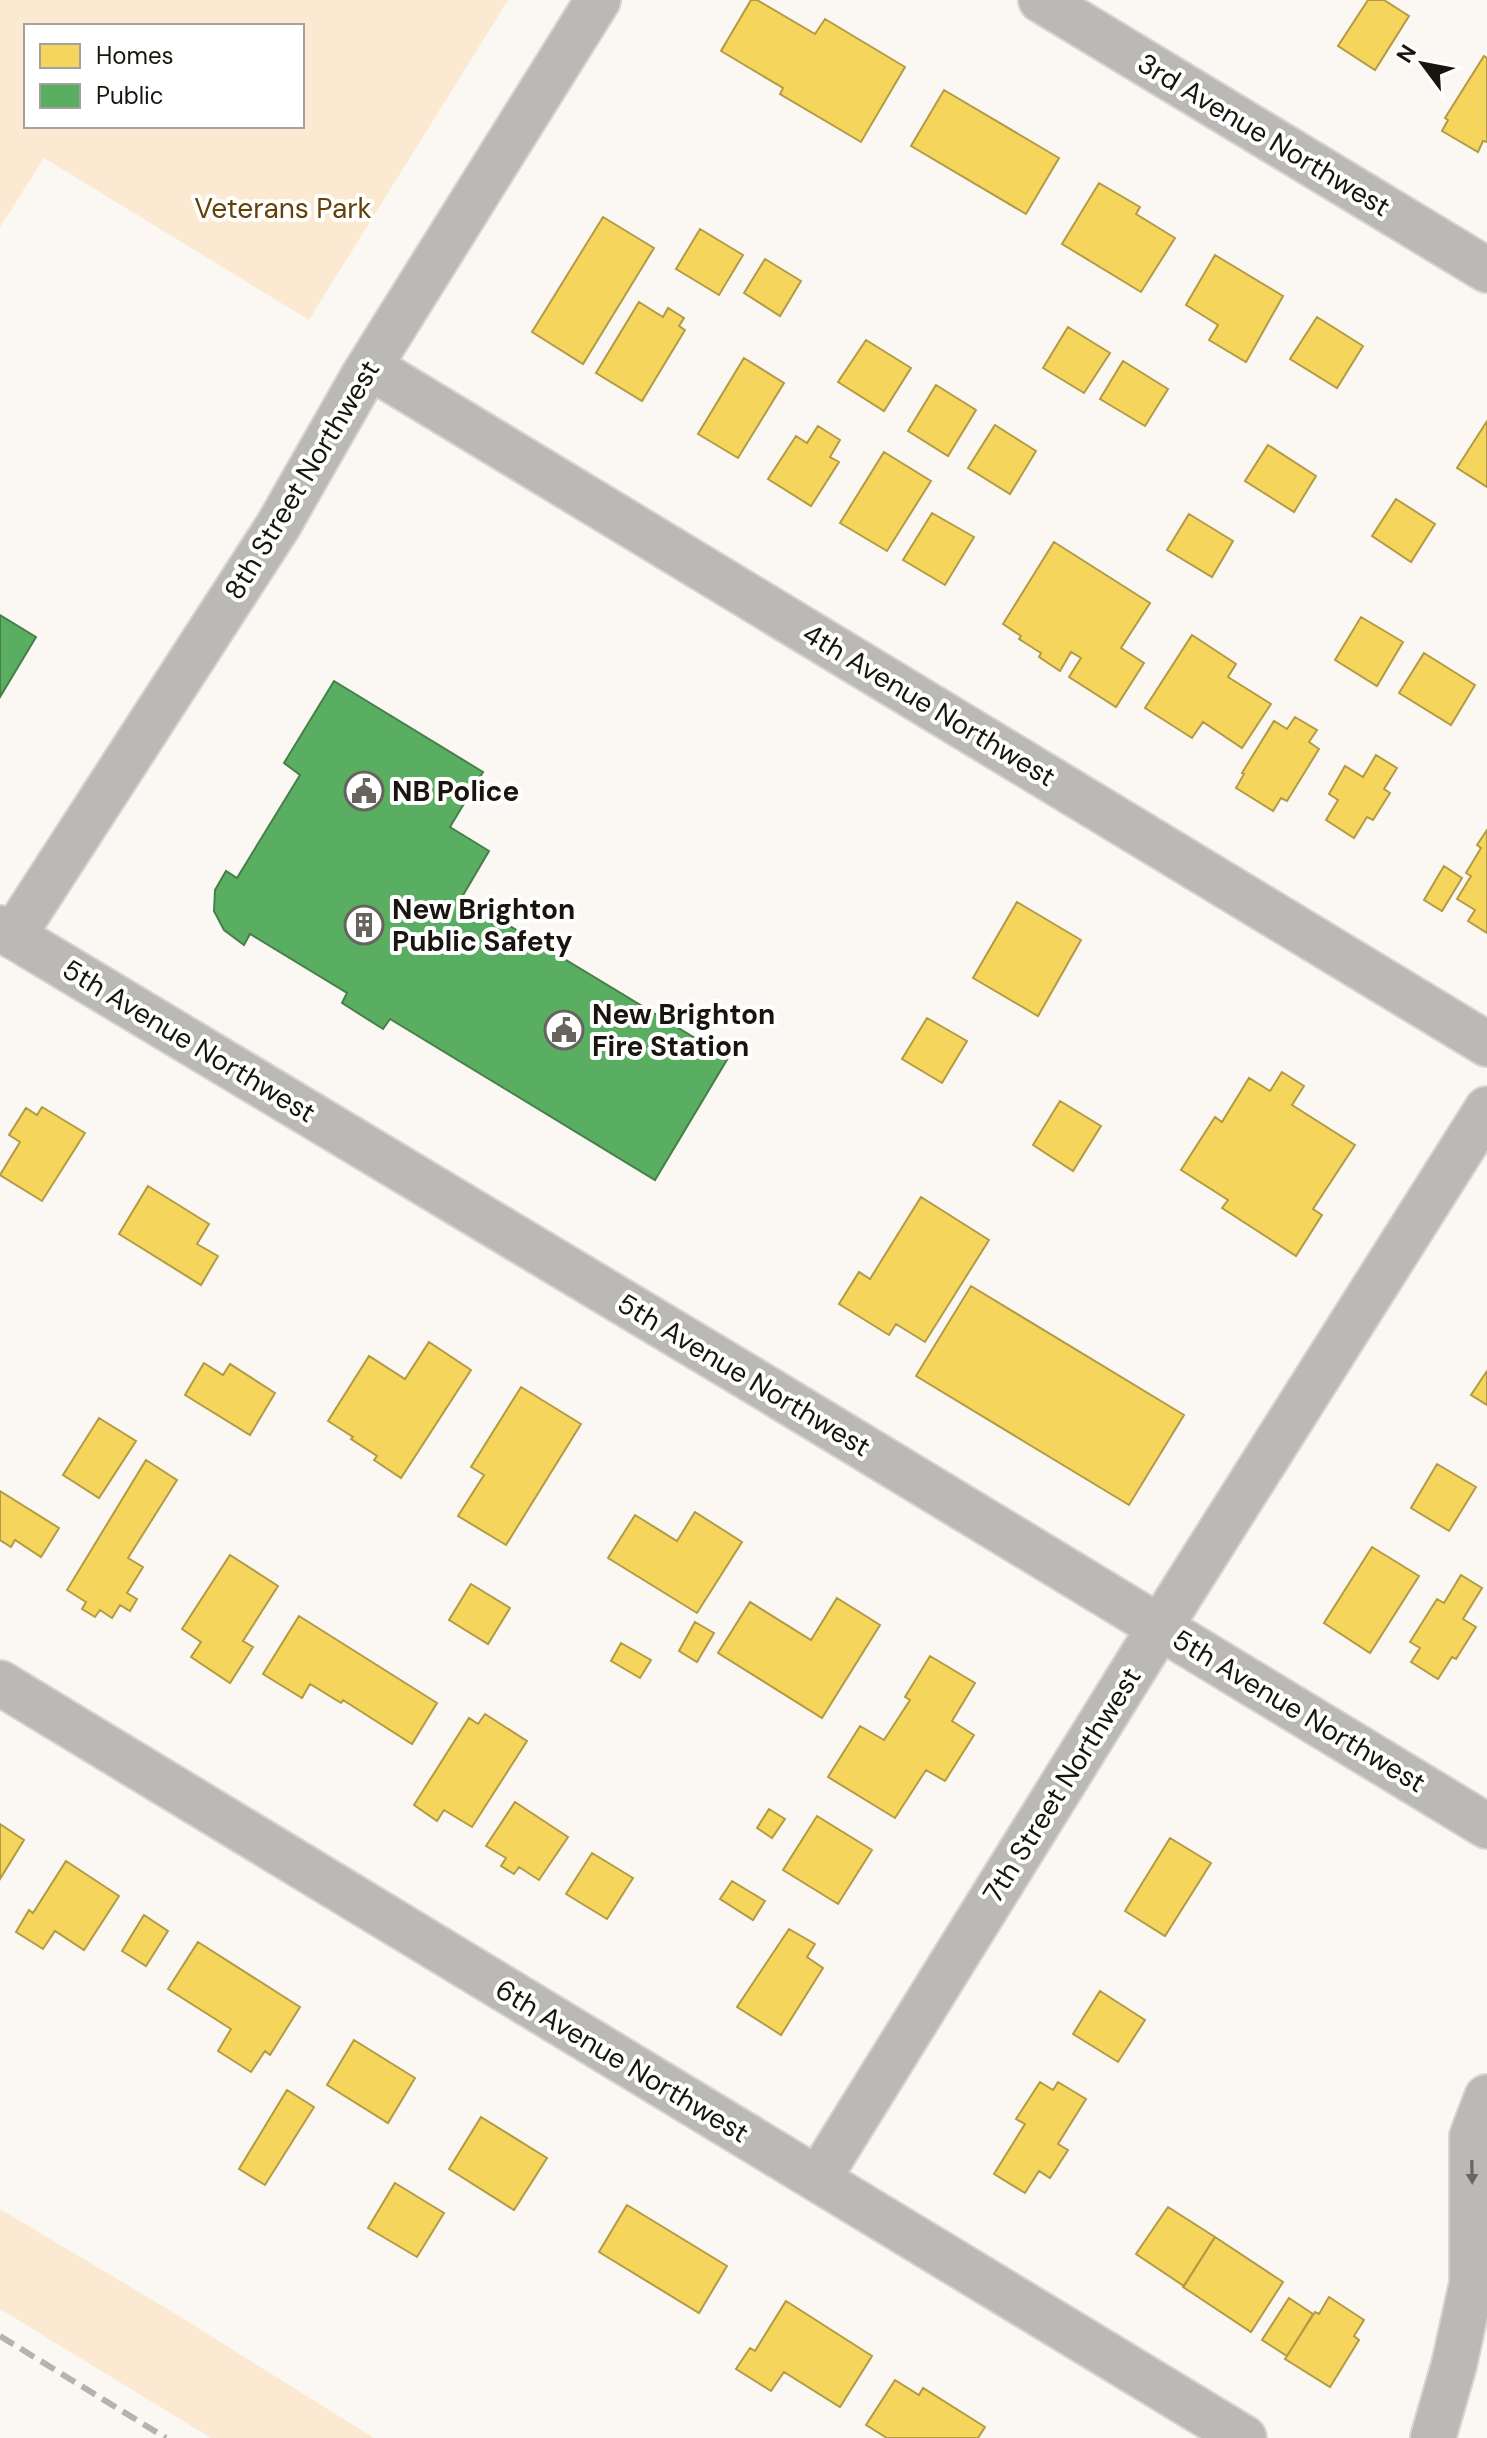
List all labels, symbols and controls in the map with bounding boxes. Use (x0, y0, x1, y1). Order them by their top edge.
legend (24, 24, 304, 128)
north arrow (1383, 24, 1463, 104)
text: N (1390, 39, 1423, 68)
text: Homes (96, 40, 174, 71)
street label: 3rd Avenue Northwest (1131, 45, 1397, 225)
text: Public (96, 80, 164, 111)
park label: Veterans Park (194, 190, 372, 227)
street label: 8th Street Northwest (216, 354, 388, 606)
street label: 4th Avenue Northwest (796, 615, 1062, 795)
public building icon: NB Police (343, 770, 385, 812)
place label: NB Police (392, 773, 519, 810)
place label: New Brighton Public Safety (392, 891, 575, 960)
building icon: New Brighton Public Safety (343, 904, 385, 946)
street label: 5th Avenue Northwest (56, 951, 322, 1131)
place label: New Brighton Fire Station (592, 996, 775, 1065)
public building icon: New Brighton Fire Station (543, 1009, 585, 1051)
street label: 5th Avenue Northwest (611, 1285, 877, 1465)
street label: 5th Avenue Northwest (1166, 1621, 1432, 1801)
street label: 7th Street Northwest (975, 1660, 1149, 1910)
street label: 6th Avenue Northwest (489, 1971, 755, 2151)
one-way arrow (1466, 2160, 1479, 2185)

